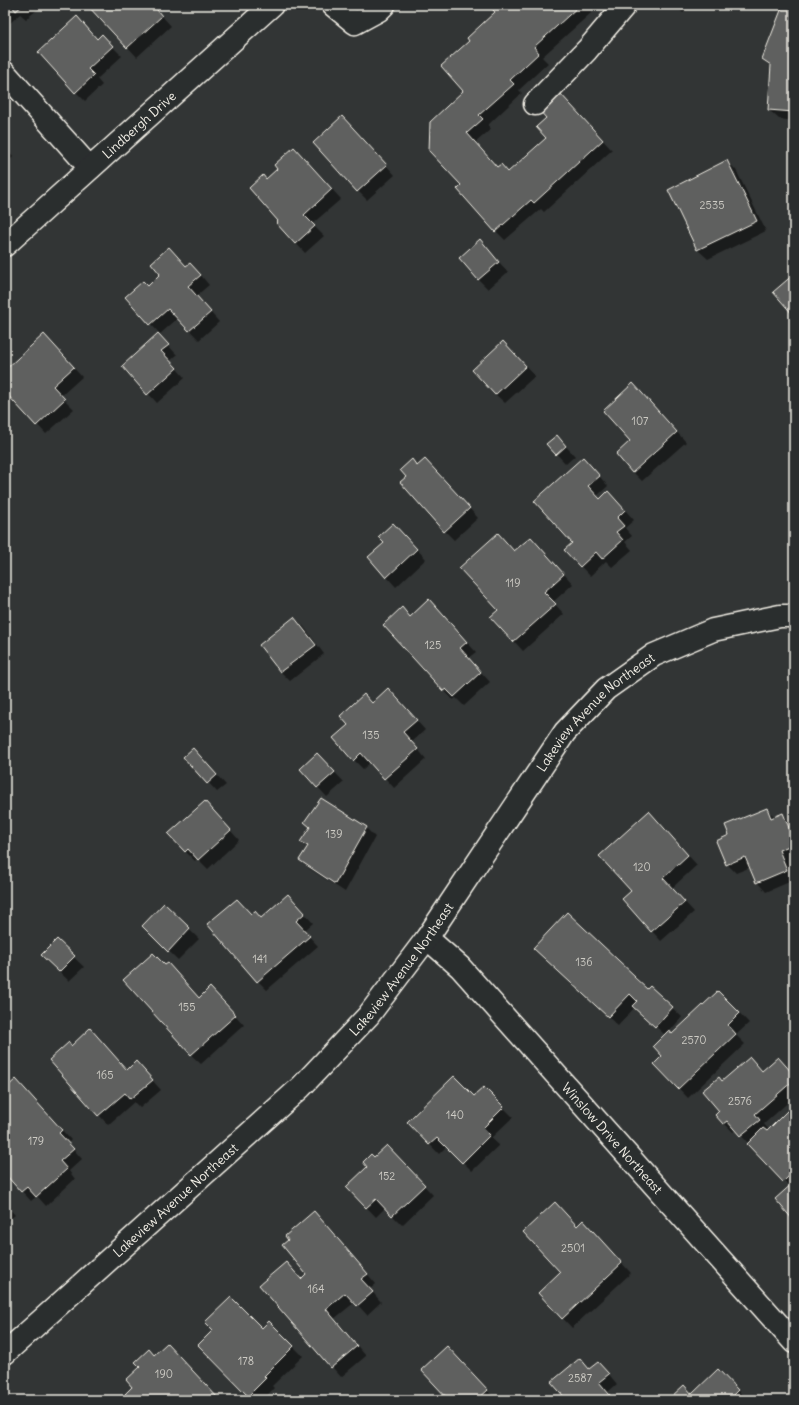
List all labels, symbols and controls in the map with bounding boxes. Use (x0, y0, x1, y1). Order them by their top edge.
street label: Lindbergh Drive (99, 87, 179, 162)
house number: 2535 (700, 198, 724, 212)
house number: 107 (632, 414, 649, 428)
house number: 119 (505, 576, 521, 590)
house number: 125 (425, 638, 441, 652)
street label: Lakeview Avenue Northeast (533, 648, 658, 775)
house number: 135 (363, 728, 379, 742)
house number: 139 (326, 827, 342, 841)
house number: 120 (633, 860, 651, 874)
street label: Lakeview Avenue Northeast (345, 899, 457, 1039)
house number: 141 (253, 952, 267, 966)
house number: 136 (576, 955, 592, 969)
house number: 155 (178, 1000, 196, 1014)
house number: 2570 (682, 1033, 706, 1047)
house number: 165 (96, 1068, 114, 1082)
street label: Winslow Drive Northeast (558, 1079, 667, 1198)
house number: 2576 (728, 1094, 752, 1108)
house number: 140 (446, 1108, 464, 1122)
house number: 179 (28, 1134, 44, 1148)
street label: Lakeview Avenue Northeast (109, 1139, 242, 1261)
house number: 152 (379, 1169, 395, 1183)
house number: 2501 (561, 1241, 585, 1255)
house number: 164 (307, 1282, 325, 1296)
house number: 178 (238, 1354, 254, 1368)
house number: 190 (155, 1367, 173, 1381)
house number: 2587 (568, 1371, 593, 1385)

